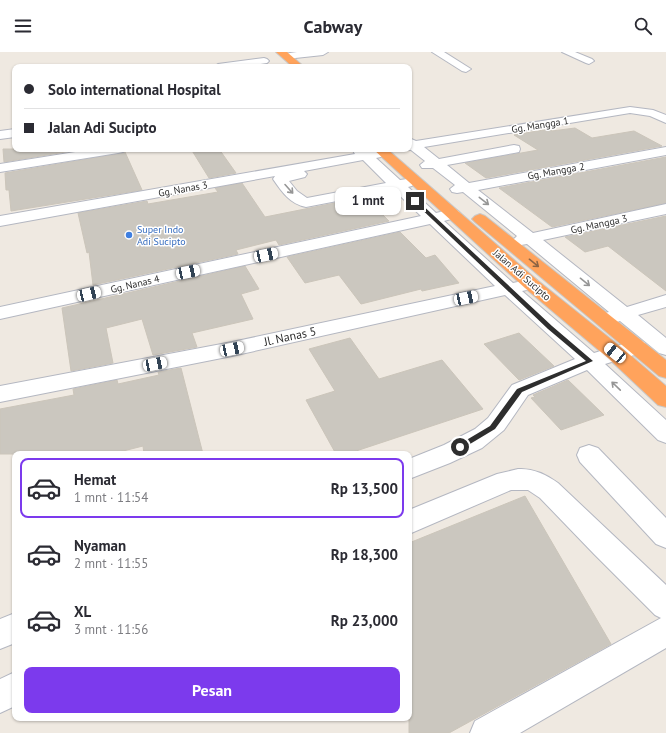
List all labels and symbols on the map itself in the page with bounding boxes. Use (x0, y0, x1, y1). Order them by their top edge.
street label: Gg. Mangga 1 (510, 114, 570, 136)
street label: Gg. Mangga 2 (526, 160, 586, 182)
street label: Gg. Nanas 3 (157, 178, 209, 200)
one-way arrow (284, 184, 293, 195)
callout: 1 mnt (335, 187, 401, 215)
route end (406, 192, 424, 210)
one-way arrow (478, 197, 489, 206)
street label: Gg. Mangga 3 (569, 212, 629, 236)
place label: Super Indo Adi Sucipto (137, 223, 186, 248)
marker: Super Indo Adi Sucipto (124, 230, 134, 240)
street label: Jalan Adi Sucipto (490, 246, 553, 304)
car (253, 247, 279, 263)
one-way arrow (529, 258, 539, 267)
car (175, 264, 201, 280)
street label: Gg. Nanas 4 (109, 272, 161, 296)
one-way arrow (580, 278, 591, 287)
car (76, 285, 102, 303)
car (453, 290, 479, 306)
street label: Jl. Nanas 5 (261, 323, 318, 349)
car (219, 341, 245, 357)
car (602, 341, 628, 365)
car (142, 356, 168, 372)
one-way arrow (611, 381, 621, 391)
route start (451, 438, 469, 456)

